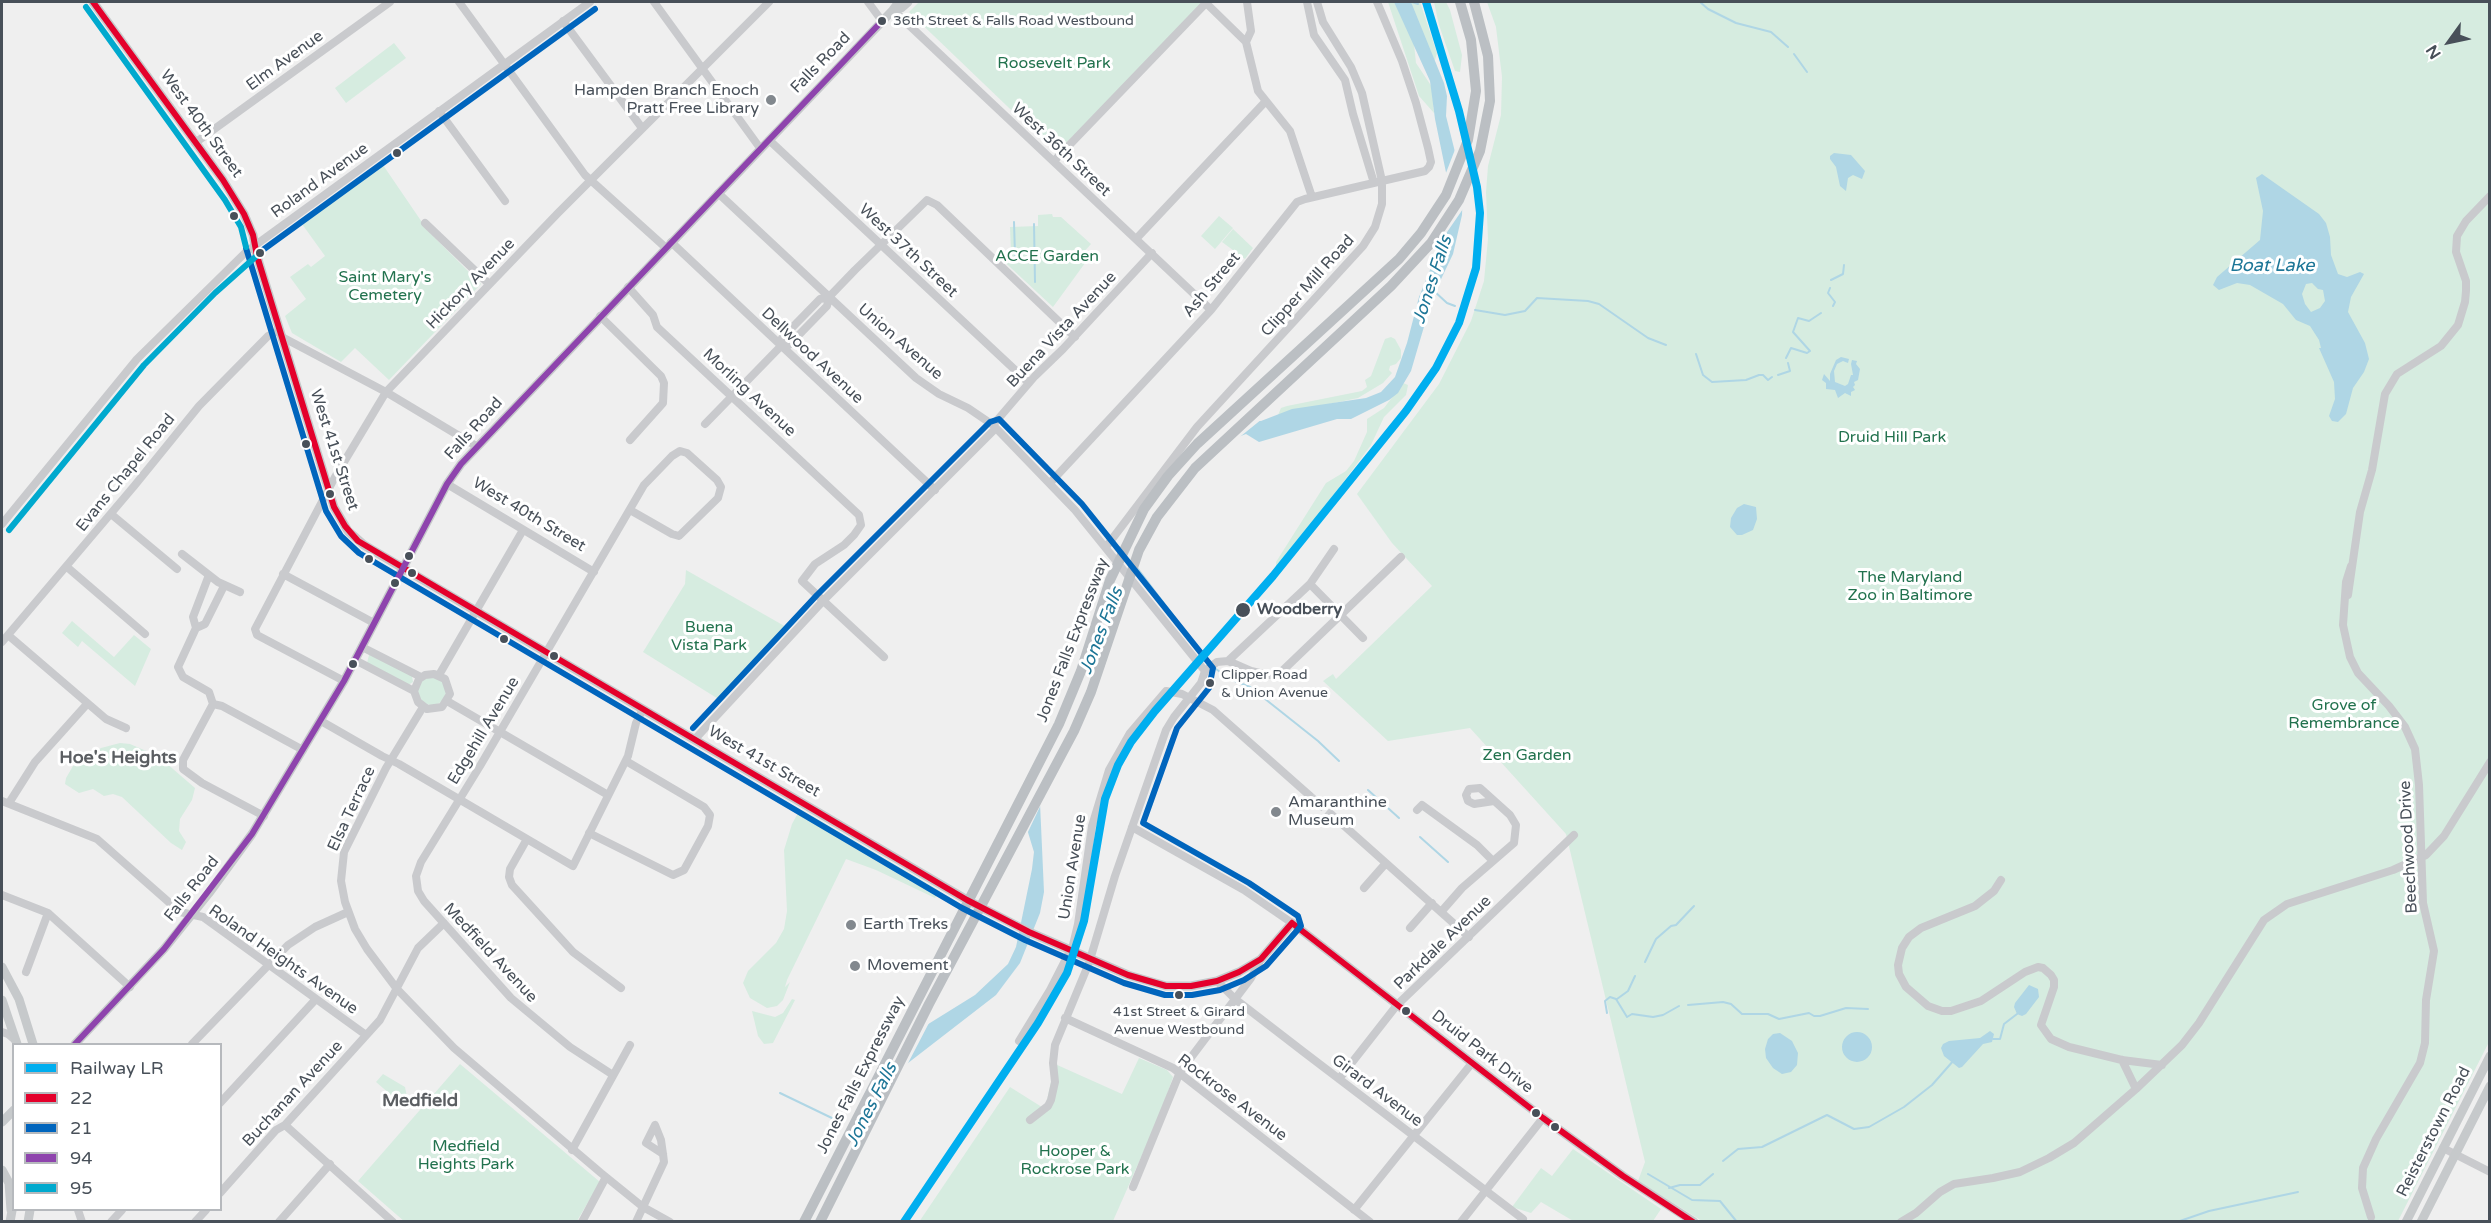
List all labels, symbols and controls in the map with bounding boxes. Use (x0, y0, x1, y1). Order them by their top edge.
north arrow (2419, 12, 2479, 72)
place label: 36th Street & Falls Road Westbound (893, 13, 1134, 29)
marker: 36th Street & Falls Road Westbound (876, 15, 888, 27)
street label: Elm Avenue (243, 27, 327, 95)
street label: Falls Road (787, 28, 855, 98)
text: N (2422, 41, 2446, 63)
park label: Roosevelt Park (997, 54, 1111, 74)
street label: West 40th Street (156, 66, 246, 182)
place label: Hampden Branch Enoch Pratt Free Library (574, 81, 759, 119)
marker: Hampden Branch Enoch Pratt Free Library (764, 93, 778, 107)
street label: West 36th Street (1008, 99, 1114, 201)
street label: Roland Avenue (268, 139, 372, 223)
unlabelled marker (391, 147, 403, 159)
street label: West 37th Street (855, 200, 961, 302)
unlabelled marker (228, 210, 240, 222)
street label: Clipper Mill Road (1257, 231, 1359, 341)
water label: Jones Falls (1409, 233, 1457, 327)
street label: Hickory Avenue (423, 235, 519, 333)
unlabelled marker (254, 247, 266, 259)
park label: ACCE Garden (995, 247, 1099, 267)
street label: Ash Street (1179, 248, 1245, 322)
water label: Boat Lake (2229, 255, 2315, 277)
park label: Saint Mary's Cemetery (338, 268, 432, 306)
street label: Buena Vista Avenue (1003, 268, 1121, 392)
street label: Union Avenue (854, 300, 946, 384)
street label: Dellwood Avenue (757, 304, 867, 408)
street label: Morling Avenue (698, 345, 800, 441)
street label: West 41st Street (305, 387, 363, 513)
street label: Falls Road (441, 394, 507, 464)
street label: Evans Chapel Road (73, 410, 179, 536)
park label: Druid Hill Park (1838, 428, 1946, 448)
unlabelled marker (300, 438, 312, 450)
street label: West 40th Street (469, 474, 589, 556)
unlabelled marker (324, 488, 336, 500)
unlabelled marker (403, 550, 415, 562)
unlabelled marker (363, 553, 375, 565)
street label: Jones Falls Expressway (1033, 555, 1113, 725)
unlabelled marker (406, 567, 418, 579)
park label: The Maryland Zoo in Baltimore (1847, 568, 1973, 606)
unlabelled marker (389, 577, 401, 589)
water label: Jones Falls (1076, 585, 1128, 677)
place label: Woodberry (1257, 600, 1342, 620)
marker: Woodberry (1234, 601, 1252, 619)
park label: Buena Vista Park (671, 618, 747, 656)
unlabelled marker (498, 633, 510, 645)
unlabelled marker (548, 650, 560, 662)
unlabelled marker (347, 658, 359, 670)
place label: Clipper Road & Union Avenue (1221, 667, 1328, 700)
street label: Edgehill Avenue (444, 674, 524, 788)
marker: Clipper Road & Union Avenue (1204, 677, 1216, 689)
park label: Grove of Remembrance (2288, 696, 2400, 734)
street label: West 41st Street (705, 722, 823, 802)
park label: Zen Garden (1482, 746, 1572, 766)
district label: Hoe's Heights (59, 747, 177, 769)
street label: Elsa Terrace (324, 763, 380, 855)
street label: Beechwood Drive (2396, 780, 2422, 914)
place label: Amaranthine Museum (1288, 793, 1387, 831)
marker: Amaranthine Museum (1269, 805, 1283, 819)
street label: Union Avenue (1055, 813, 1091, 921)
street label: Falls Road (161, 853, 223, 925)
street label: Parkdale Avenue (1390, 892, 1496, 994)
street label: Medfield Avenue (439, 899, 541, 1007)
street label: Roland Heights Avenue (205, 901, 361, 1019)
place label: Earth Treks (863, 915, 948, 935)
marker: Earth Treks (844, 918, 858, 932)
place label: Movement (867, 956, 949, 976)
marker: Movement (848, 959, 862, 973)
marker: 41st Street & Girard Avenue Westbound (1173, 989, 1185, 1001)
street label: Jones Falls Expressway (813, 993, 909, 1157)
place label: 41st Street & Girard Avenue Westbound (1113, 1004, 1245, 1036)
unlabelled marker (1400, 1005, 1412, 1017)
street label: Druid Park Drive (1427, 1006, 1537, 1098)
street label: Buchanan Avenue (239, 1037, 347, 1151)
legend (12, 1043, 222, 1211)
street label: Rockrose Avenue (1173, 1051, 1291, 1145)
street label: Girard Avenue (1328, 1051, 1426, 1131)
text: Railway LR (70, 1057, 164, 1079)
water label: Jones Falls (842, 1060, 902, 1150)
street label: Reisterstown Road (2393, 1064, 2475, 1200)
text: 22 (70, 1087, 93, 1109)
district label: Medfield (382, 1090, 458, 1112)
unlabelled marker (1530, 1107, 1542, 1119)
text: 21 (70, 1117, 93, 1139)
unlabelled marker (1549, 1121, 1561, 1133)
park label: Medfield Heights Park (418, 1137, 514, 1175)
park label: Hooper & Rockrose Park (1020, 1142, 1130, 1180)
text: 94 (70, 1147, 93, 1169)
text: 95 (70, 1177, 93, 1199)

